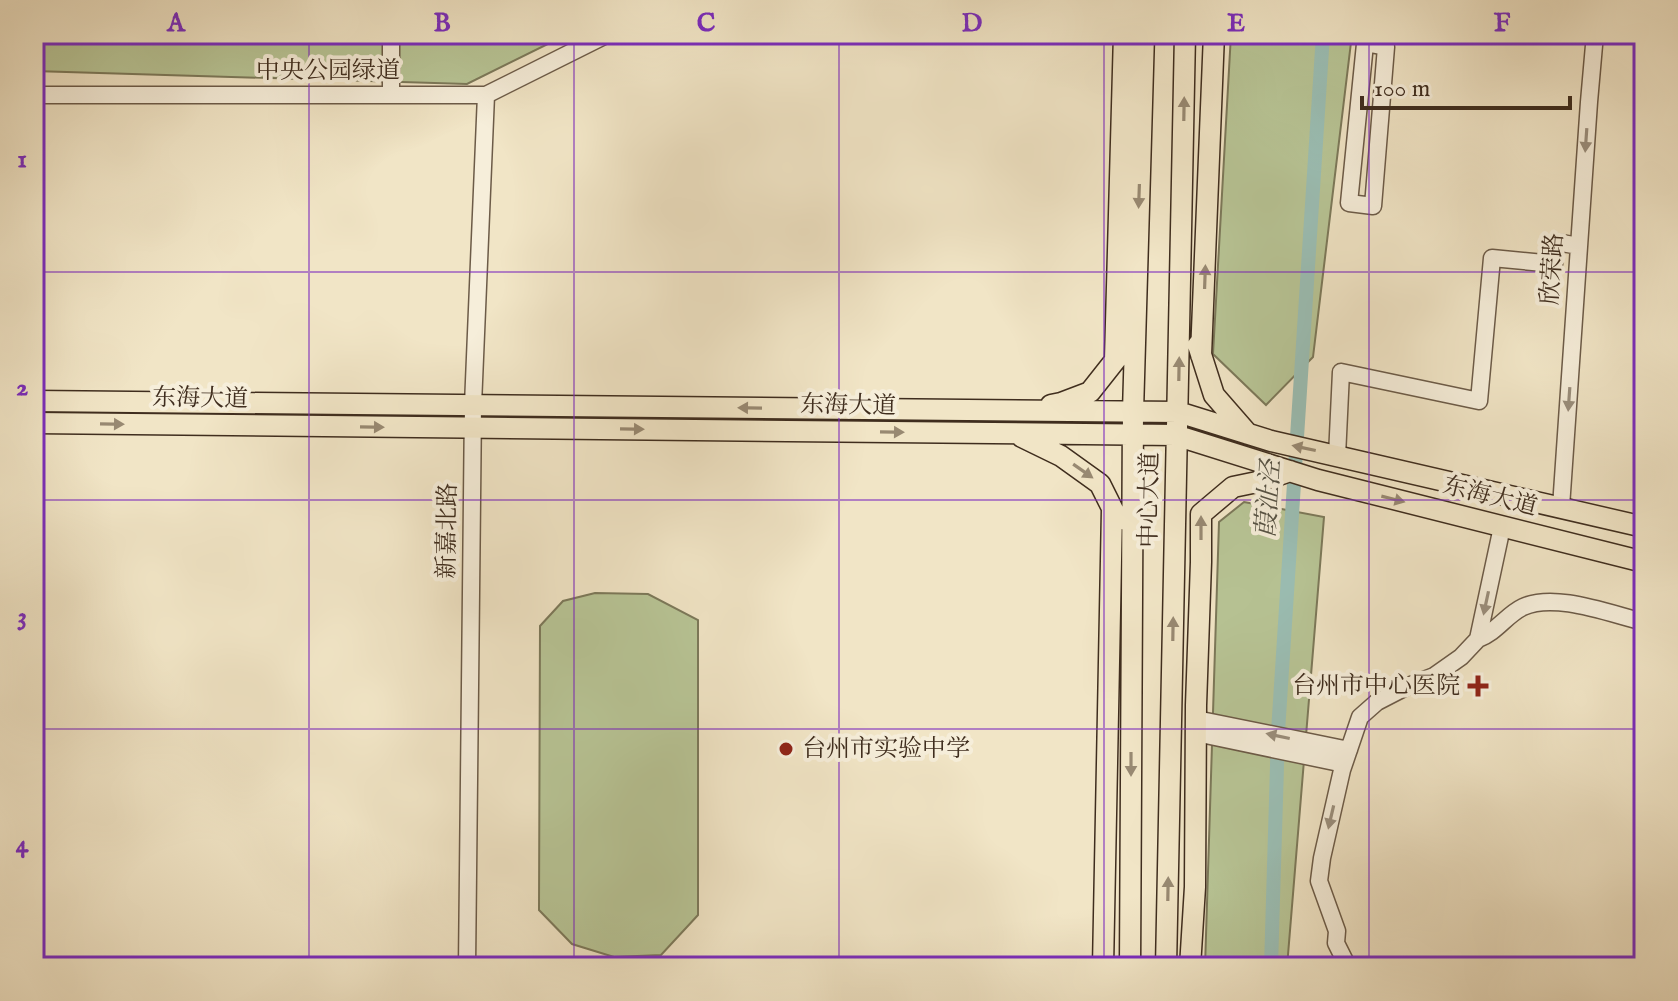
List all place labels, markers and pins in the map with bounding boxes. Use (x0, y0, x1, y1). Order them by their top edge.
place label: 台州市中心医院 (1292, 671, 1460, 702)
marker: 台州市中心医院 (1467, 675, 1489, 697)
place label: 台州市实验中学 (802, 734, 970, 765)
marker: 台州市实验中学 (777, 740, 795, 758)

